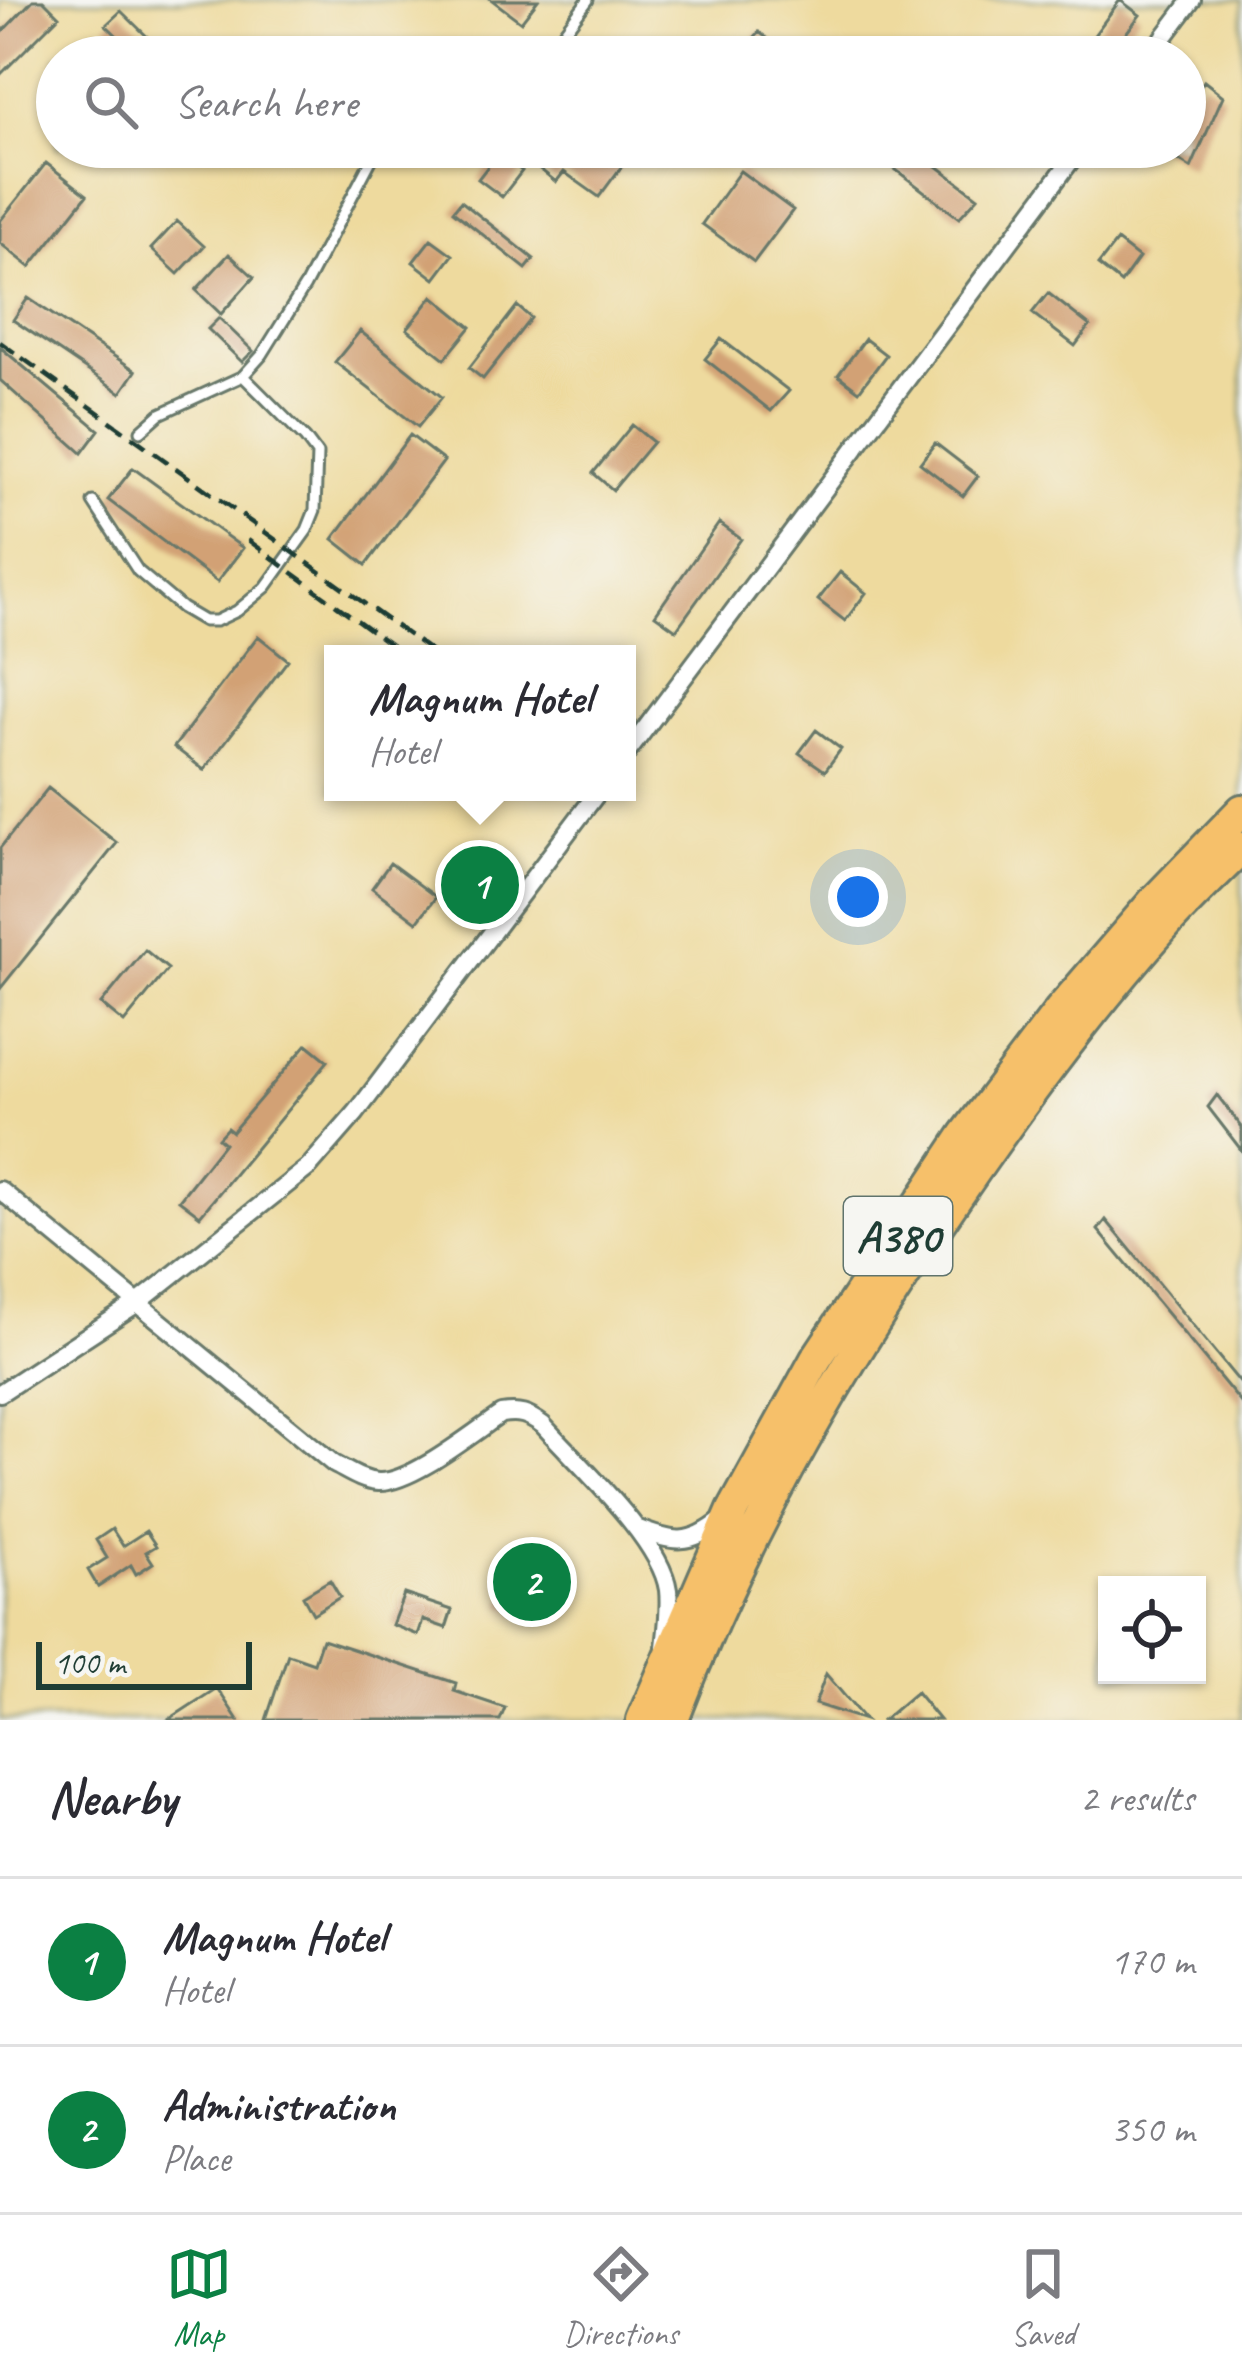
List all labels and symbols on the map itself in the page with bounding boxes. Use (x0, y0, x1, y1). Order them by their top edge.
pin: 1 (441, 840, 519, 930)
your location (828, 867, 888, 927)
road number: A380 (844, 1197, 952, 1275)
pin: 2 (493, 1537, 571, 1627)
scale bar (36, 1636, 252, 1689)

